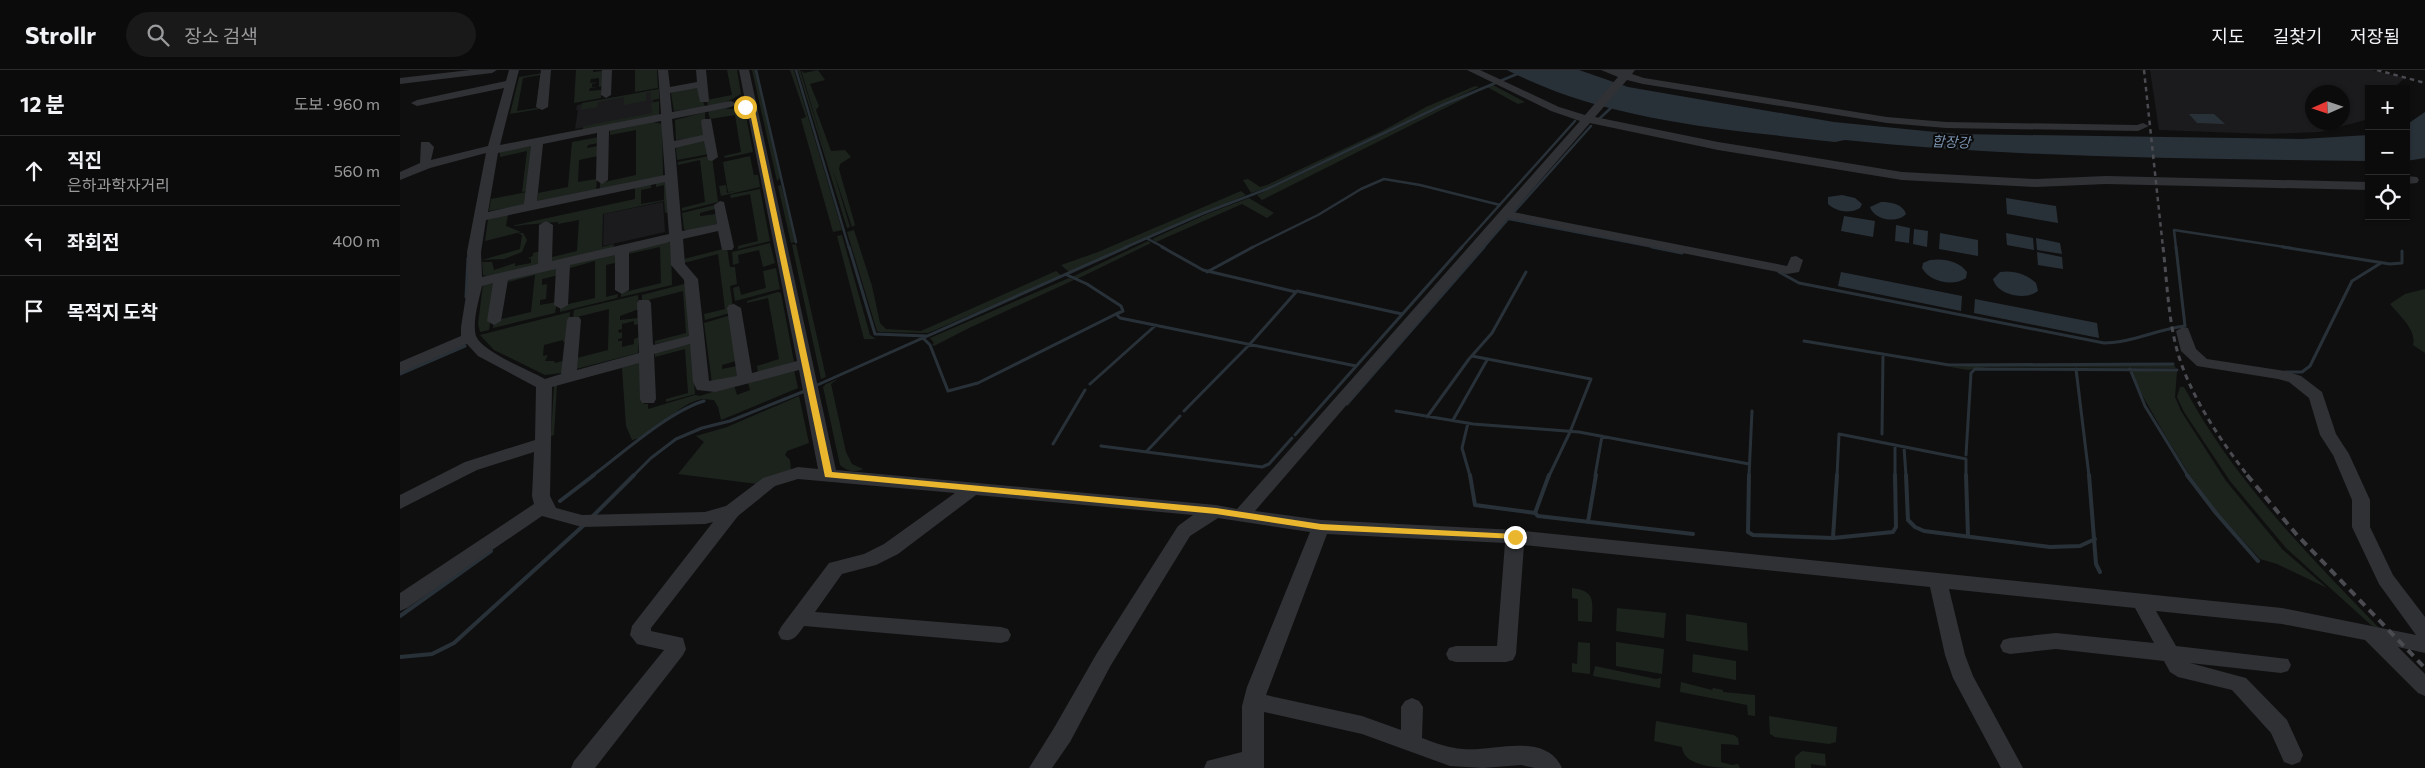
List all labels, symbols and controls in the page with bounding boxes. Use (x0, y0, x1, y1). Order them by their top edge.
search box (126, 12, 476, 57)
text: Strollr (25, 20, 96, 49)
icon: search (144, 21, 172, 49)
text: 장소 검색 (184, 24, 258, 47)
text: 지도 (2212, 25, 2245, 47)
text: 길찾기 (2273, 25, 2322, 47)
text: 저장됨 (2350, 25, 2400, 47)
north arrow (2305, 85, 2350, 130)
map controls (2365, 85, 2410, 220)
button: + (2365, 85, 2410, 130)
text: 12 분 (20, 91, 65, 116)
text: 도보 · 960 m (294, 94, 380, 113)
route start (734, 96, 757, 119)
button: − (2365, 130, 2410, 175)
water label: 합장강 (1931, 132, 1973, 151)
text: 직진 (67, 148, 102, 171)
icon: ahead (20, 157, 48, 185)
text: 560 m (334, 161, 380, 180)
text: 은하과학자거리 (67, 175, 170, 194)
button: locate (2365, 175, 2410, 220)
icon: left (20, 227, 48, 255)
text: 좌회전 (67, 230, 119, 253)
text: 400 m (332, 231, 380, 250)
icon: arrive (20, 297, 48, 325)
text: 목적지 도착 (67, 300, 158, 323)
route end (1504, 526, 1527, 549)

